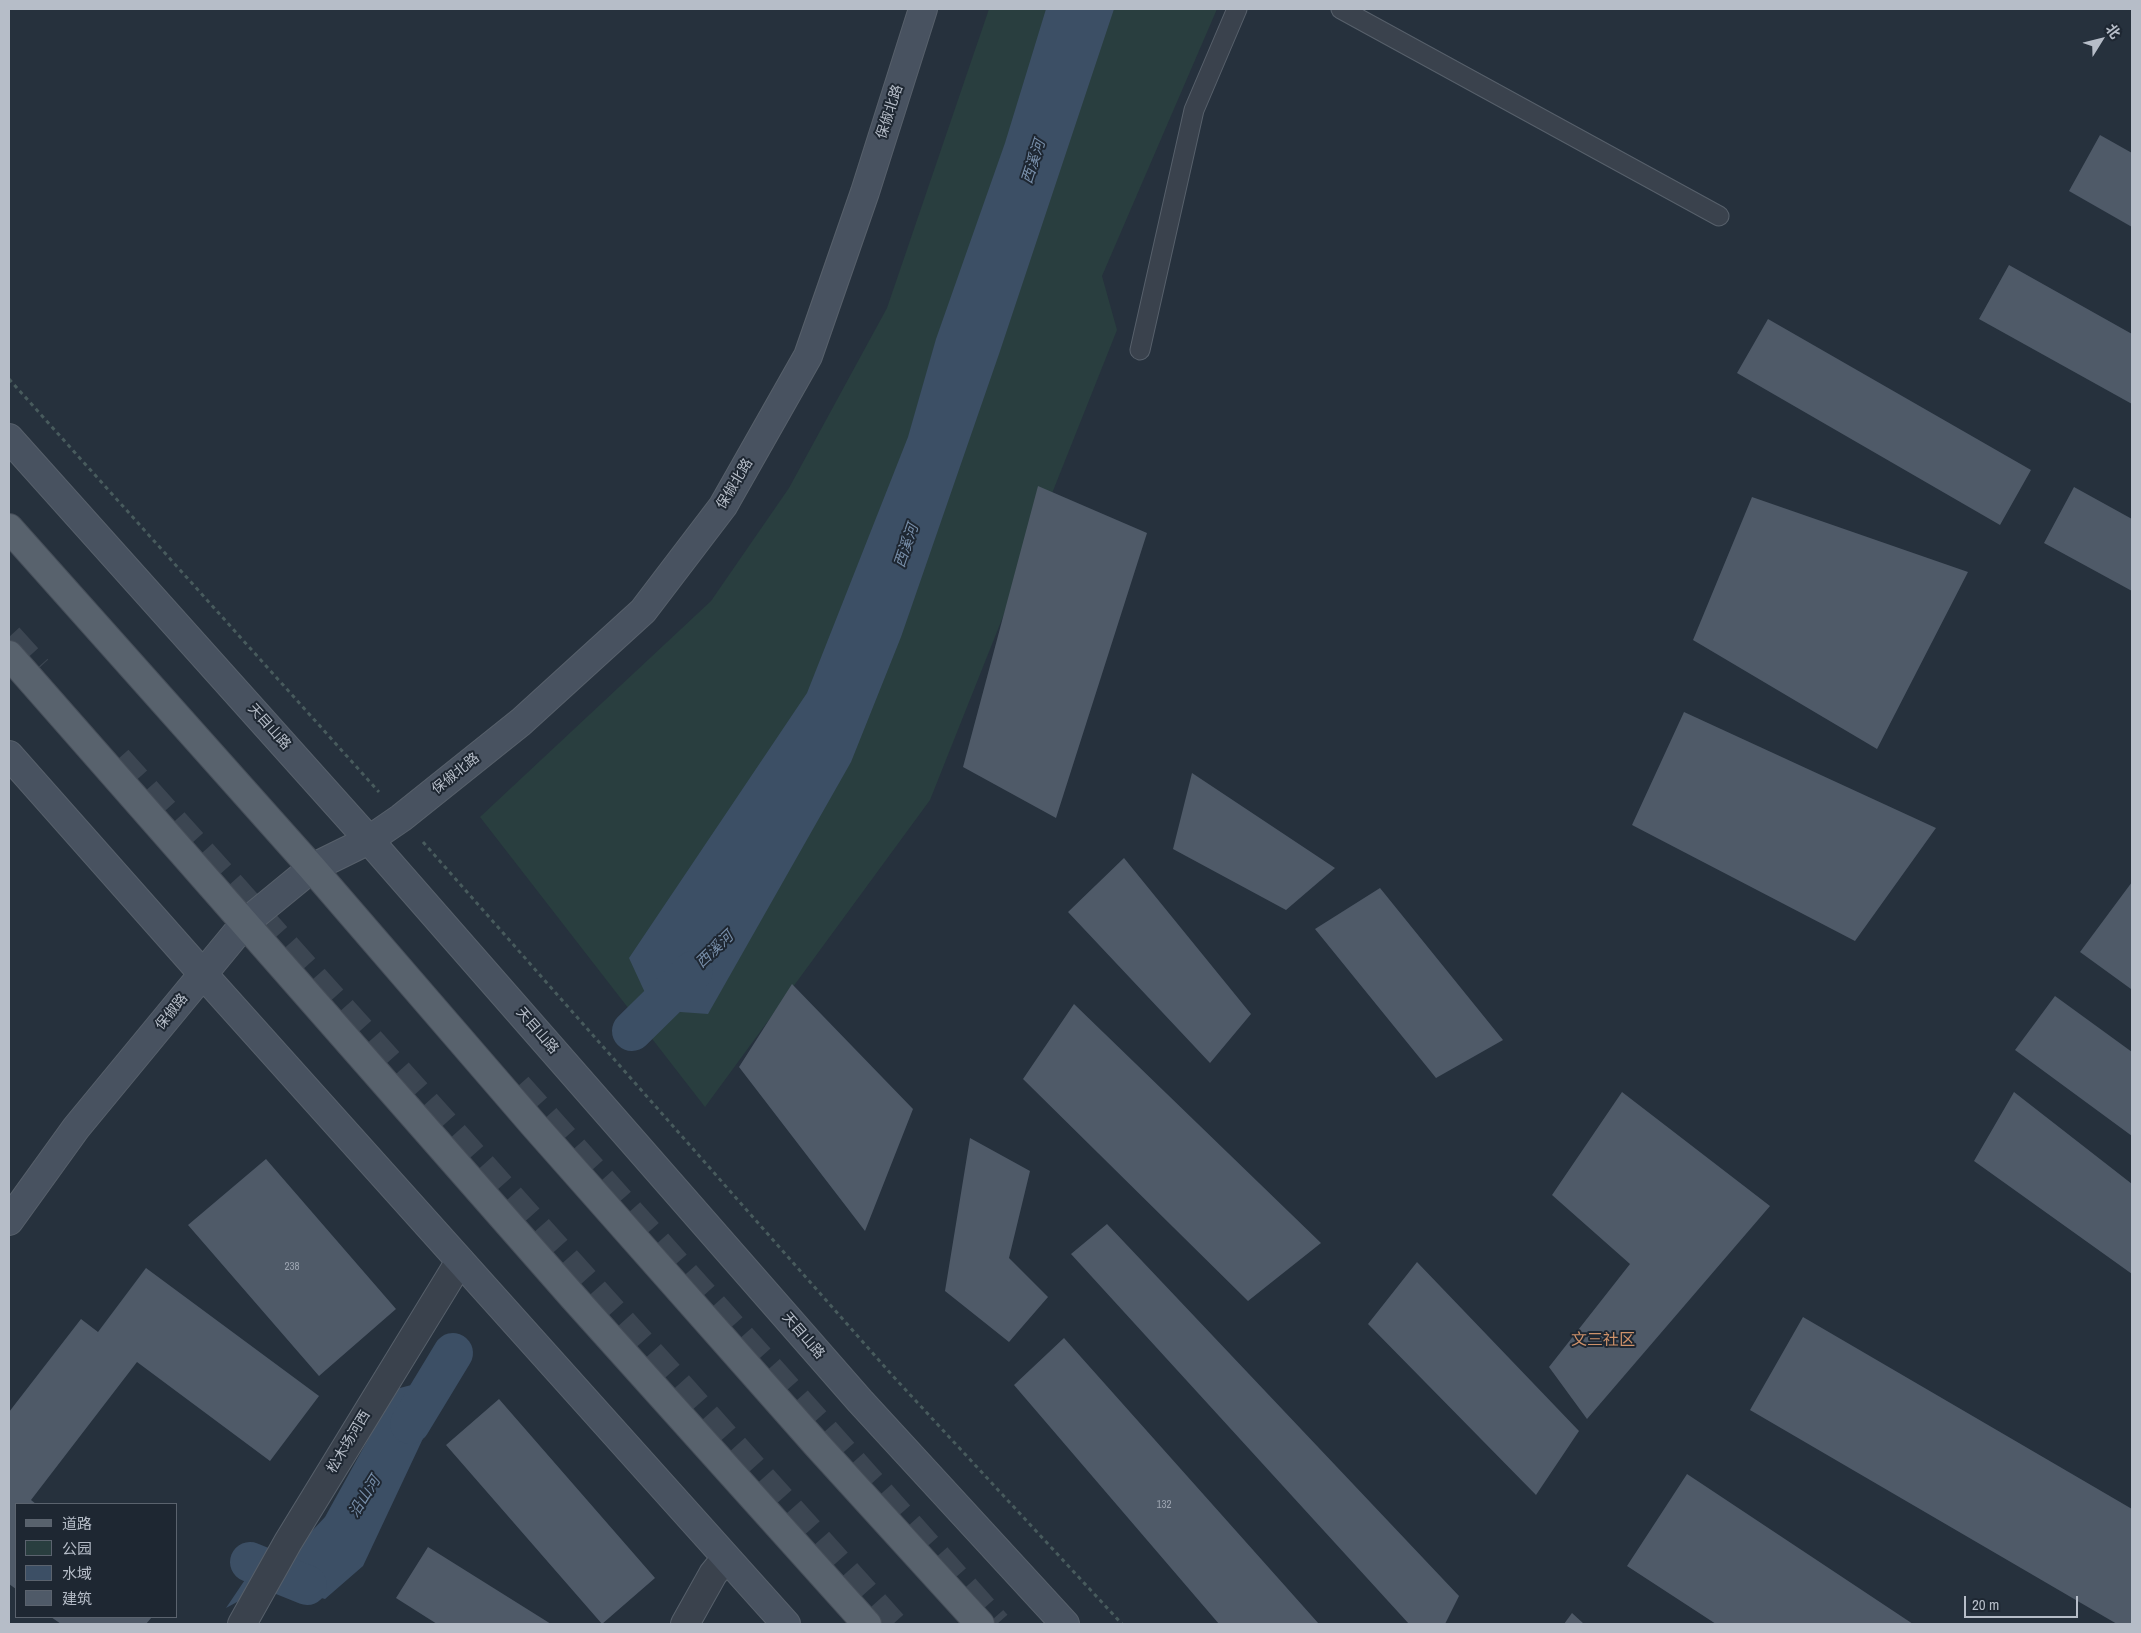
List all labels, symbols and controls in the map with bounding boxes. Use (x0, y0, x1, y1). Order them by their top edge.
north arrow (2076, 15, 2126, 65)
text: 北 (2102, 20, 2125, 42)
street label: 保俶北路 (873, 83, 907, 141)
water label: 西溪河 (1018, 138, 1050, 186)
street label: 保俶北路 (713, 456, 757, 512)
water label: 西溪河 (891, 522, 923, 570)
street label: 天目山路 (244, 701, 294, 753)
street label: 保俶北路 (429, 750, 483, 798)
water label: 西溪河 (693, 928, 737, 972)
street label: 保俶路 (152, 990, 192, 1034)
street label: 天目山路 (512, 1004, 562, 1058)
house number: 238 (284, 1260, 300, 1274)
street label: 天目山路 (778, 1309, 828, 1363)
district label: 文三社区 (1571, 1331, 1635, 1351)
street label: 松木场河西 (324, 1408, 374, 1476)
water label: 沿山河 (345, 1473, 385, 1521)
house number: 132 (1156, 1498, 1172, 1512)
legend (15, 1503, 178, 1618)
text: 道路 (62, 1513, 92, 1534)
text: 公园 (62, 1538, 92, 1559)
text: 水域 (62, 1563, 92, 1584)
scale bar (1966, 1586, 2080, 1618)
text: 建筑 (62, 1588, 92, 1609)
text: 20 m (1972, 1594, 1999, 1615)

